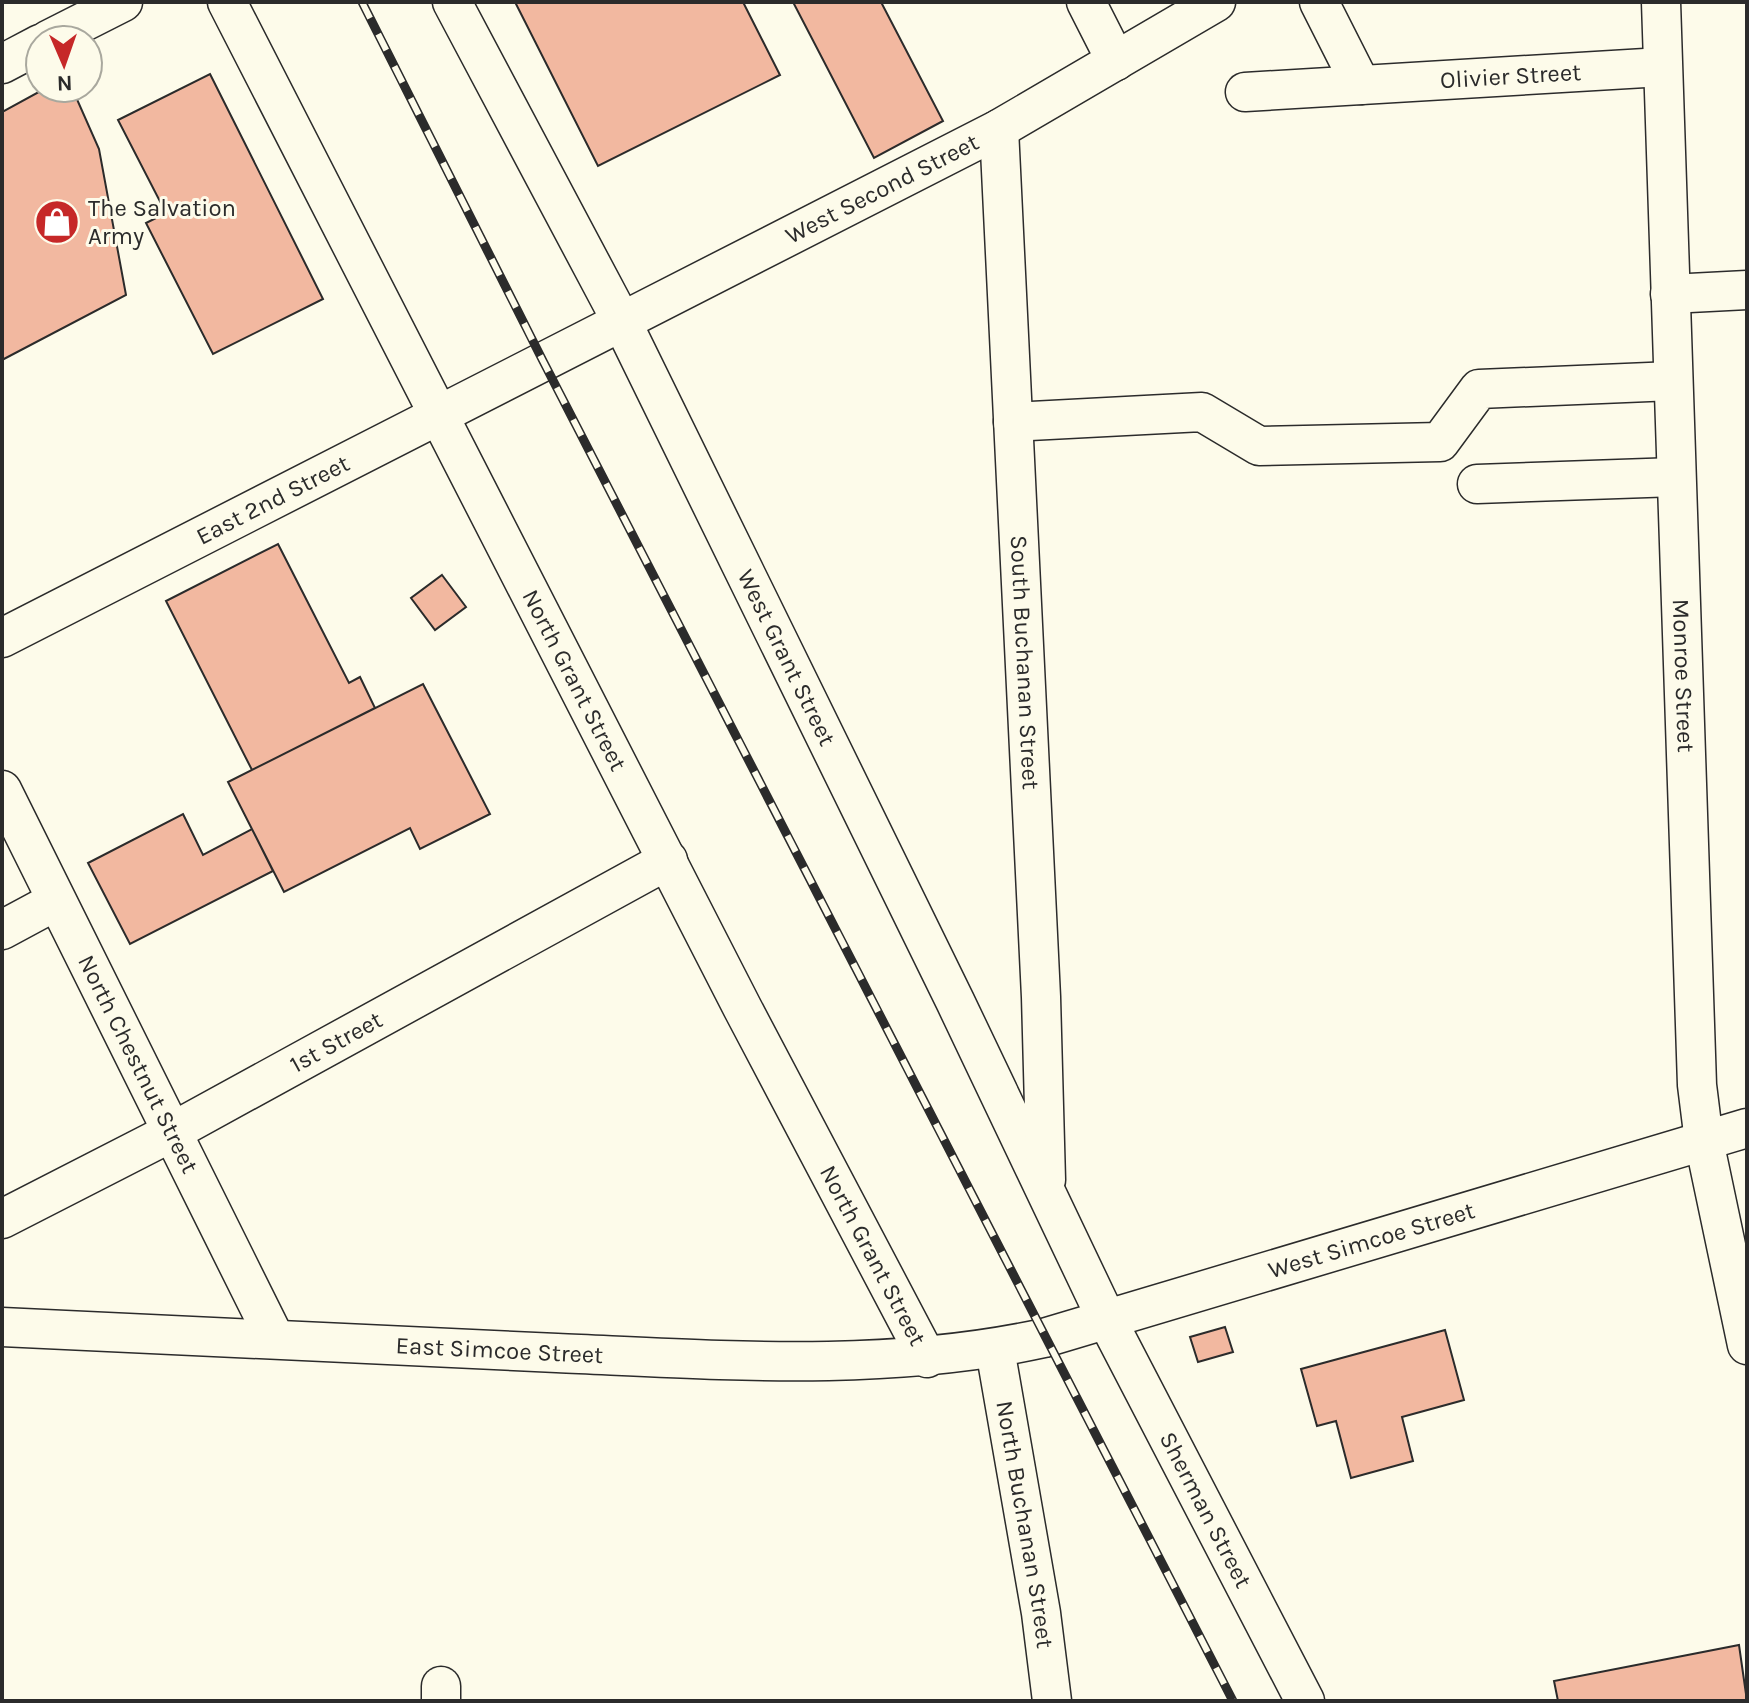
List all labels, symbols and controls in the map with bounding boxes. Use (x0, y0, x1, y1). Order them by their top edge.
north arrow (24, 24, 104, 104)
street label: Olivier Street (1439, 58, 1582, 94)
text: N (56, 70, 73, 96)
street label: West Second Street (781, 128, 983, 250)
place label: The Salvation Army (88, 194, 236, 250)
shop icon: The Salvation Army (33, 198, 81, 246)
street label: East 2nd Street (191, 449, 354, 551)
street label: South Buchanan Street (1005, 534, 1045, 790)
street label: West Grant Street (731, 565, 842, 750)
street label: North Grant Street (516, 585, 633, 776)
street label: Monroe Street (1667, 598, 1700, 753)
street label: North Chestnut Street (72, 950, 204, 1178)
street label: 1st Street (285, 1005, 387, 1079)
street label: North Grant Street (814, 1160, 932, 1350)
street label: West Simcoe Street (1265, 1196, 1478, 1284)
street label: East Simcoe Street (395, 1331, 604, 1369)
street label: North Buchanan Street (990, 1398, 1059, 1650)
street label: Sherman Street (1154, 1427, 1258, 1593)

